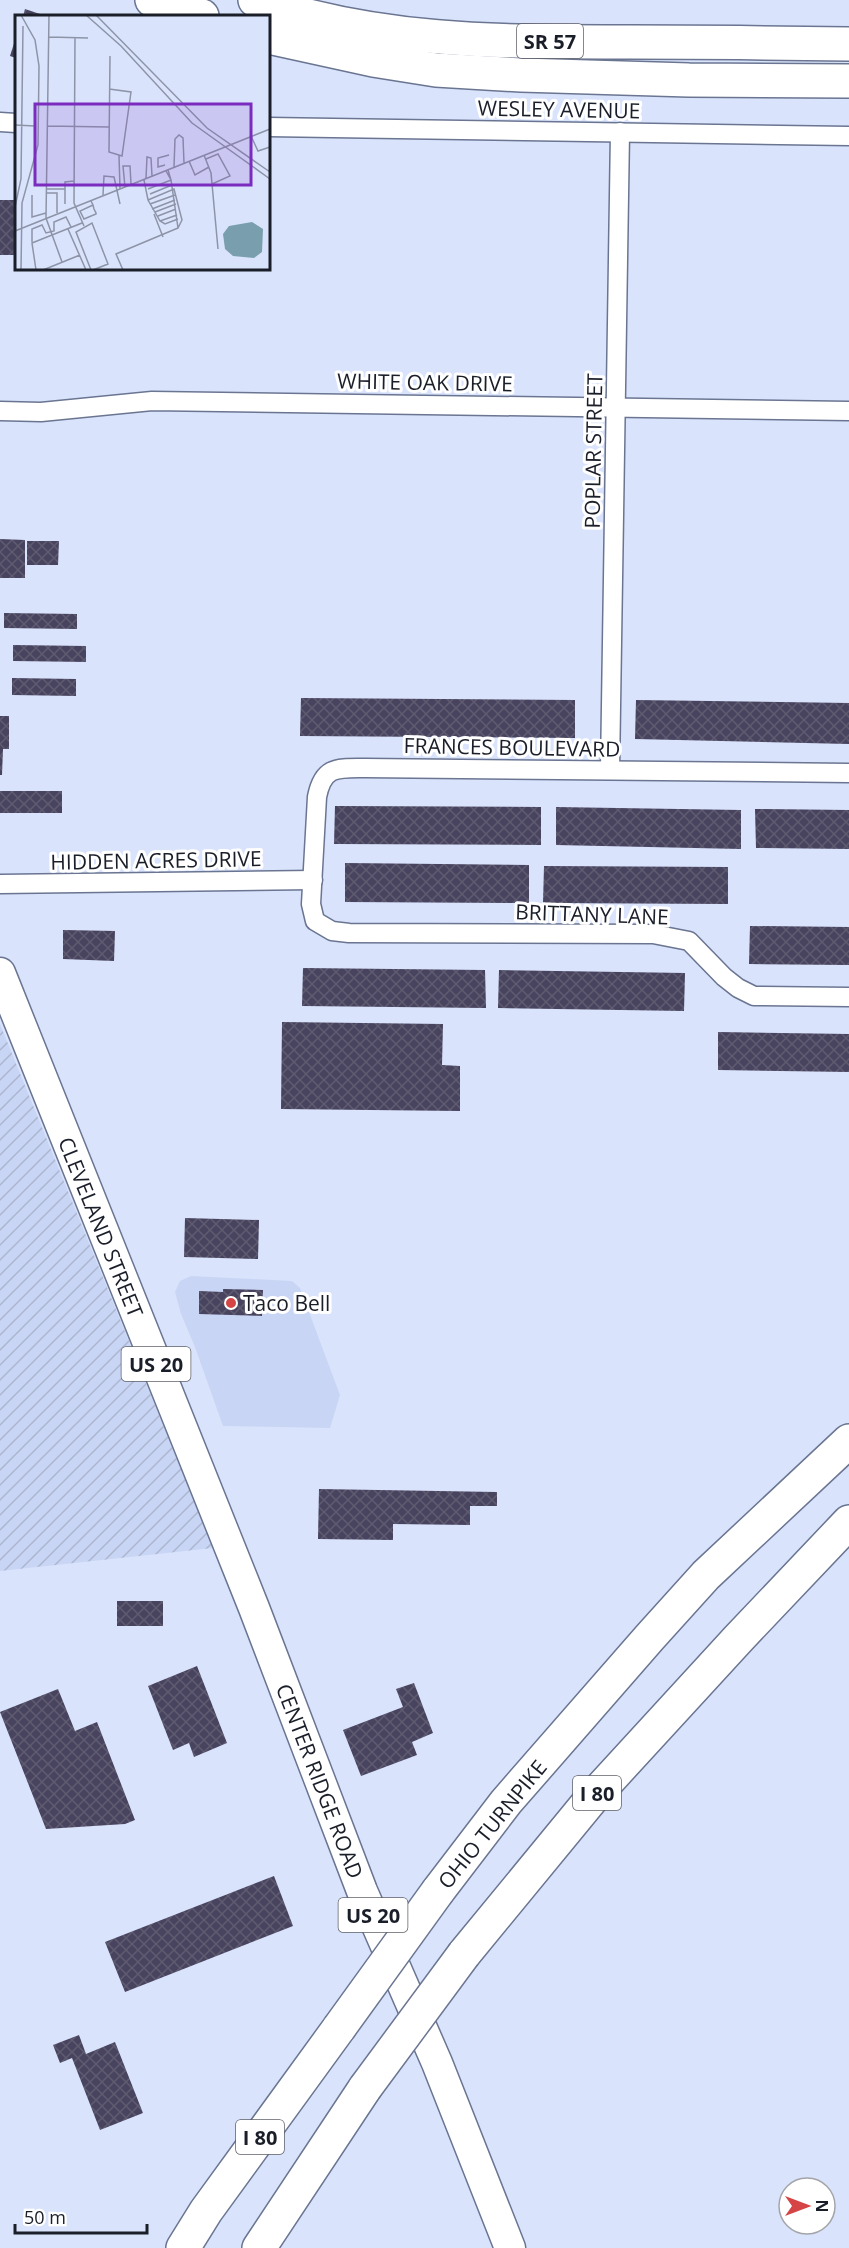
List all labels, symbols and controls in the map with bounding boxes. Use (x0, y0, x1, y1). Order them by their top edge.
inset map (15, 15, 270, 270)
road number: SR 57 (517, 24, 583, 58)
street label: WESLEY AVENUE (477, 94, 641, 124)
street label: WHITE OAK DRIVE (337, 366, 513, 398)
street label: POPLAR STREET (578, 373, 608, 529)
street label: FRANCES BOULEVARD (403, 731, 621, 763)
street label: HIDDEN ACRES DRIVE (50, 844, 262, 876)
street label: BRITTANY LANE (515, 897, 669, 931)
street label: CLEVELAND STREET (52, 1133, 150, 1322)
place label: Taco Bell (243, 1289, 330, 1317)
marker: Taco Bell (224, 1296, 238, 1310)
road number: US 20 (122, 1347, 190, 1381)
street label: CENTER RIDGE ROAD (270, 1680, 370, 1882)
street label: OHIO TURNPIKE (431, 1754, 553, 1894)
road number: I 80 (573, 1776, 621, 1810)
road number: US 20 (338, 1898, 407, 1932)
road number: I 80 (236, 2120, 284, 2154)
north arrow (777, 2176, 837, 2236)
scale bar (15, 2197, 147, 2235)
text: N (811, 2199, 833, 2213)
text: 50 m (24, 2205, 66, 2229)

